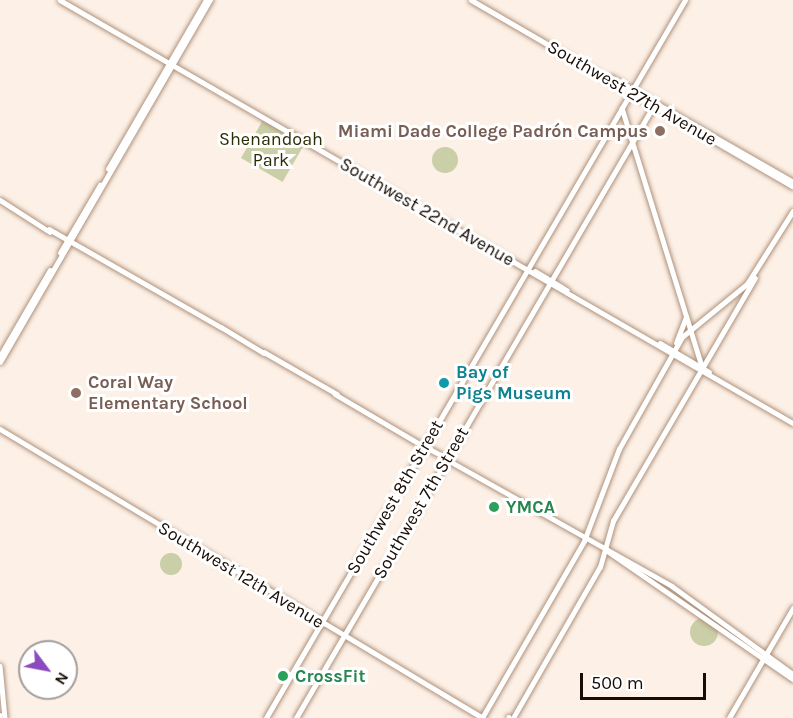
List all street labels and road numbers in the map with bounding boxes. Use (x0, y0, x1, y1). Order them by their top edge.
street label: Southwest 27th Avenue (543, 36, 721, 150)
street label: Southwest 22nd Avenue (336, 153, 518, 271)
street label: Southwest 8th Street (342, 416, 448, 578)
street label: Southwest 7th Street (369, 423, 473, 583)
street label: Southwest 12th Avenue (154, 517, 328, 633)

